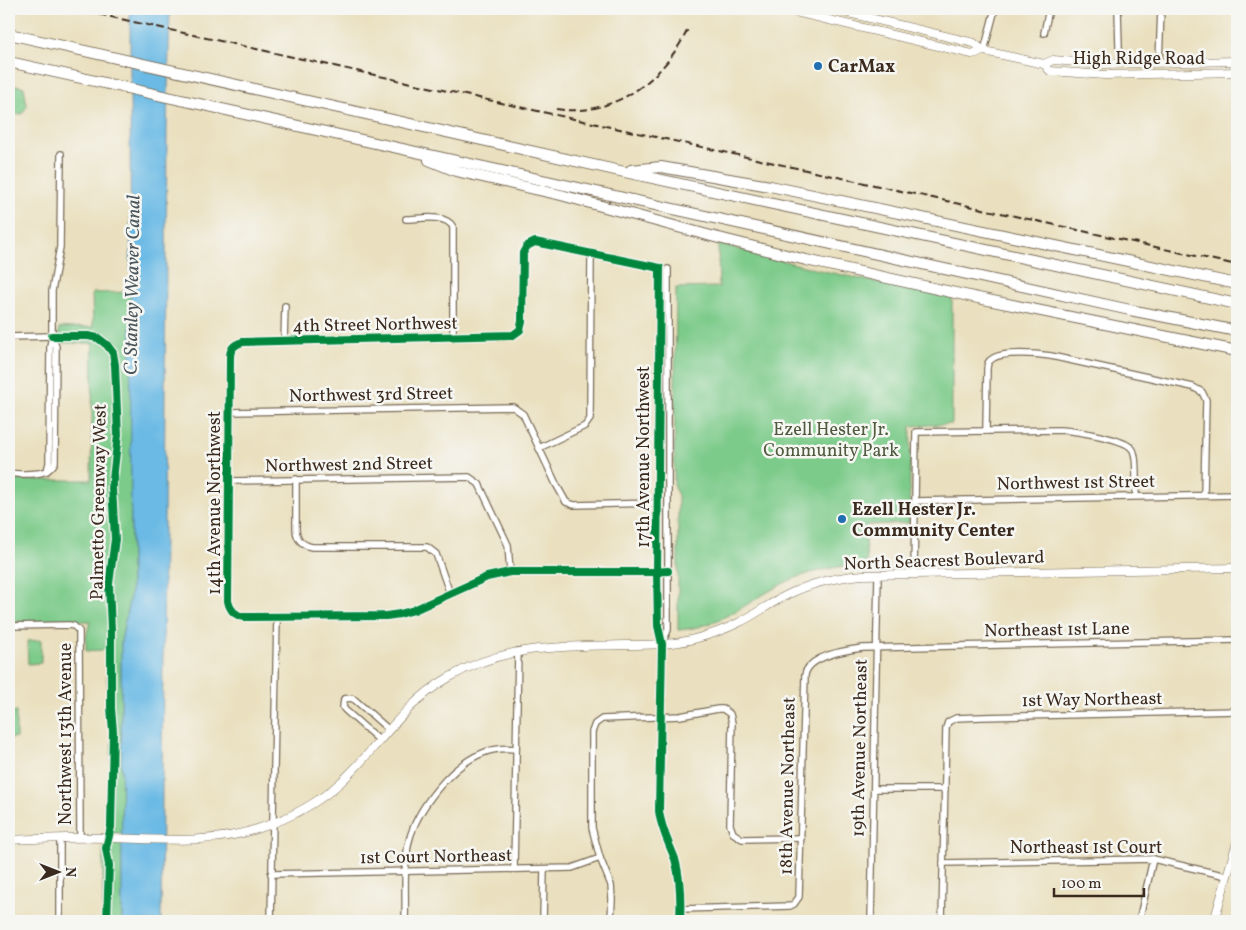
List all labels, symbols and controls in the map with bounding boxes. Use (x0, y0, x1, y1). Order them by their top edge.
street label: High Ridge Road (1073, 47, 1205, 72)
place label: CarMax (828, 55, 895, 80)
marker: CarMax (812, 60, 824, 72)
water label: C. Stanley Weaver Canal (118, 194, 148, 375)
street label: 4th Street Northwest (292, 312, 458, 339)
street label: 17th Avenue Northwest (632, 366, 657, 548)
street label: Northwest 3rd Street (289, 382, 453, 409)
street label: Palmetto Greenway West (85, 404, 114, 600)
street label: 14th Avenue Northwest (203, 411, 228, 595)
park label: Ezell Hester Jr. Community Park (763, 418, 899, 464)
street label: Northwest 2nd Street (265, 452, 433, 479)
street label: Northwest 1st Street (997, 470, 1155, 497)
place label: Ezell Hester Jr. Community Center (852, 498, 1015, 544)
marker: Ezell Hester Jr. Community Center (836, 513, 848, 525)
street label: North Seacrest Boulevard (843, 545, 1045, 578)
street label: Northeast 1st Lane (984, 617, 1130, 644)
street label: Northwest 13th Avenue (54, 643, 79, 825)
street label: 19th Avenue Northeast (846, 659, 875, 837)
street label: 1st Way Northeast (1021, 687, 1163, 714)
street label: 18th Avenue Northeast (774, 697, 803, 875)
street label: Northeast 1st Court (1010, 836, 1162, 861)
street label: 1st Court Northeast (360, 844, 513, 871)
north arrow (32, 848, 82, 898)
scale bar (1054, 865, 1144, 897)
text: N (60, 867, 79, 877)
text: 100 m (1061, 874, 1101, 895)

